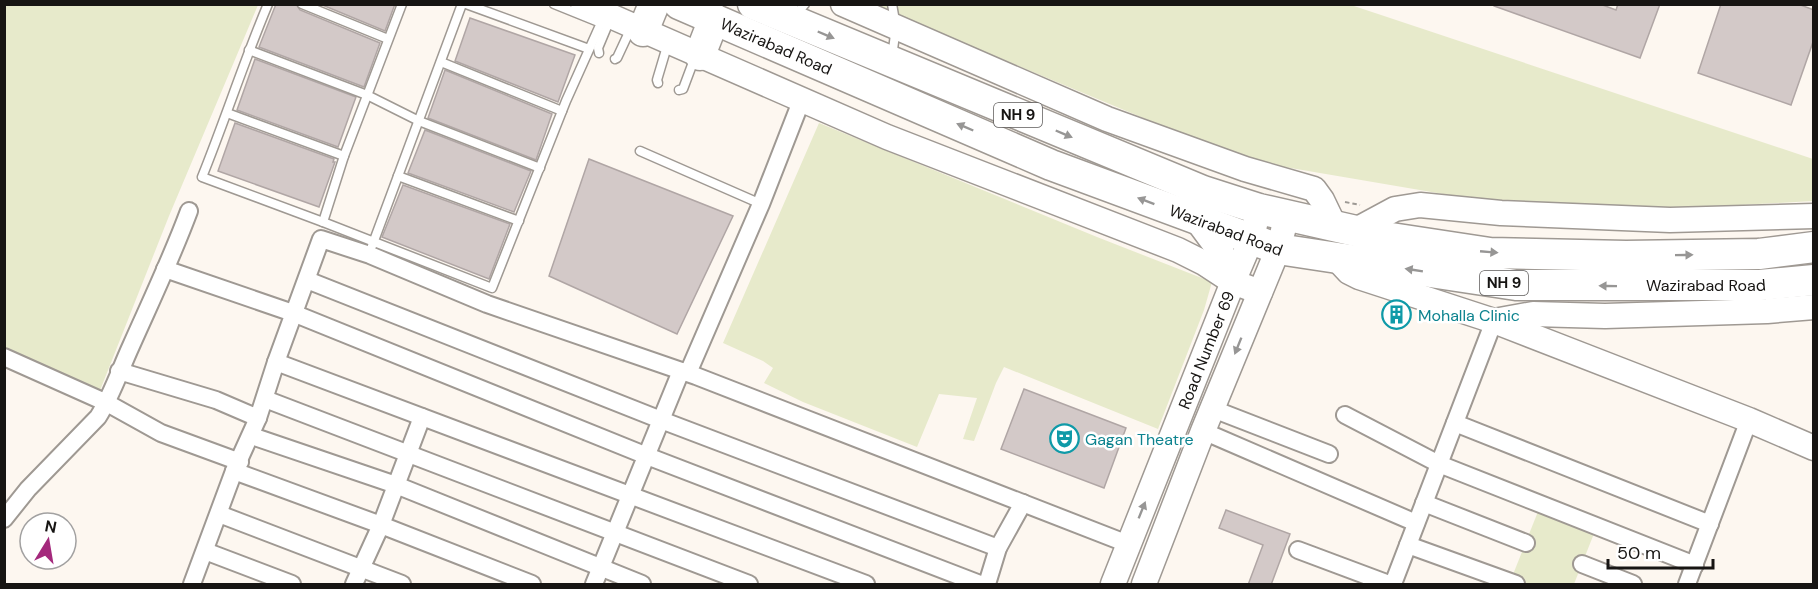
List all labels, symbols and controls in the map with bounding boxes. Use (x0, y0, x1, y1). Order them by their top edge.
street label: Wazirabad Road (717, 13, 835, 80)
one-way arrow (817, 31, 835, 40)
road number: NH 9 (994, 103, 1042, 127)
one-way arrow (957, 123, 974, 132)
one-way arrow (1055, 130, 1073, 139)
one-way arrow (1137, 196, 1155, 205)
street label: Wazirabad Road (1166, 200, 1286, 261)
one-way arrow (1480, 247, 1499, 257)
one-way arrow (1675, 250, 1694, 260)
one-way arrow (1405, 265, 1424, 274)
road number: NH 9 (1480, 271, 1528, 295)
street label: Wazirabad Road (1646, 275, 1767, 296)
one-way arrow (1599, 281, 1618, 291)
street label: Road Number 69 (1174, 288, 1239, 412)
building icon: Mohalla Clinic (1381, 299, 1413, 331)
place label: Mohalla Clinic (1418, 305, 1520, 326)
one-way arrow (1232, 337, 1242, 355)
theatre icon: Gagan Theatre (1048, 423, 1080, 455)
place label: Gagan Theatre (1085, 429, 1194, 450)
one-way arrow (1137, 501, 1147, 519)
north arrow (18, 511, 78, 571)
text: N (43, 515, 58, 538)
scale bar (1608, 532, 1713, 570)
text: 50 m (1617, 541, 1661, 565)

